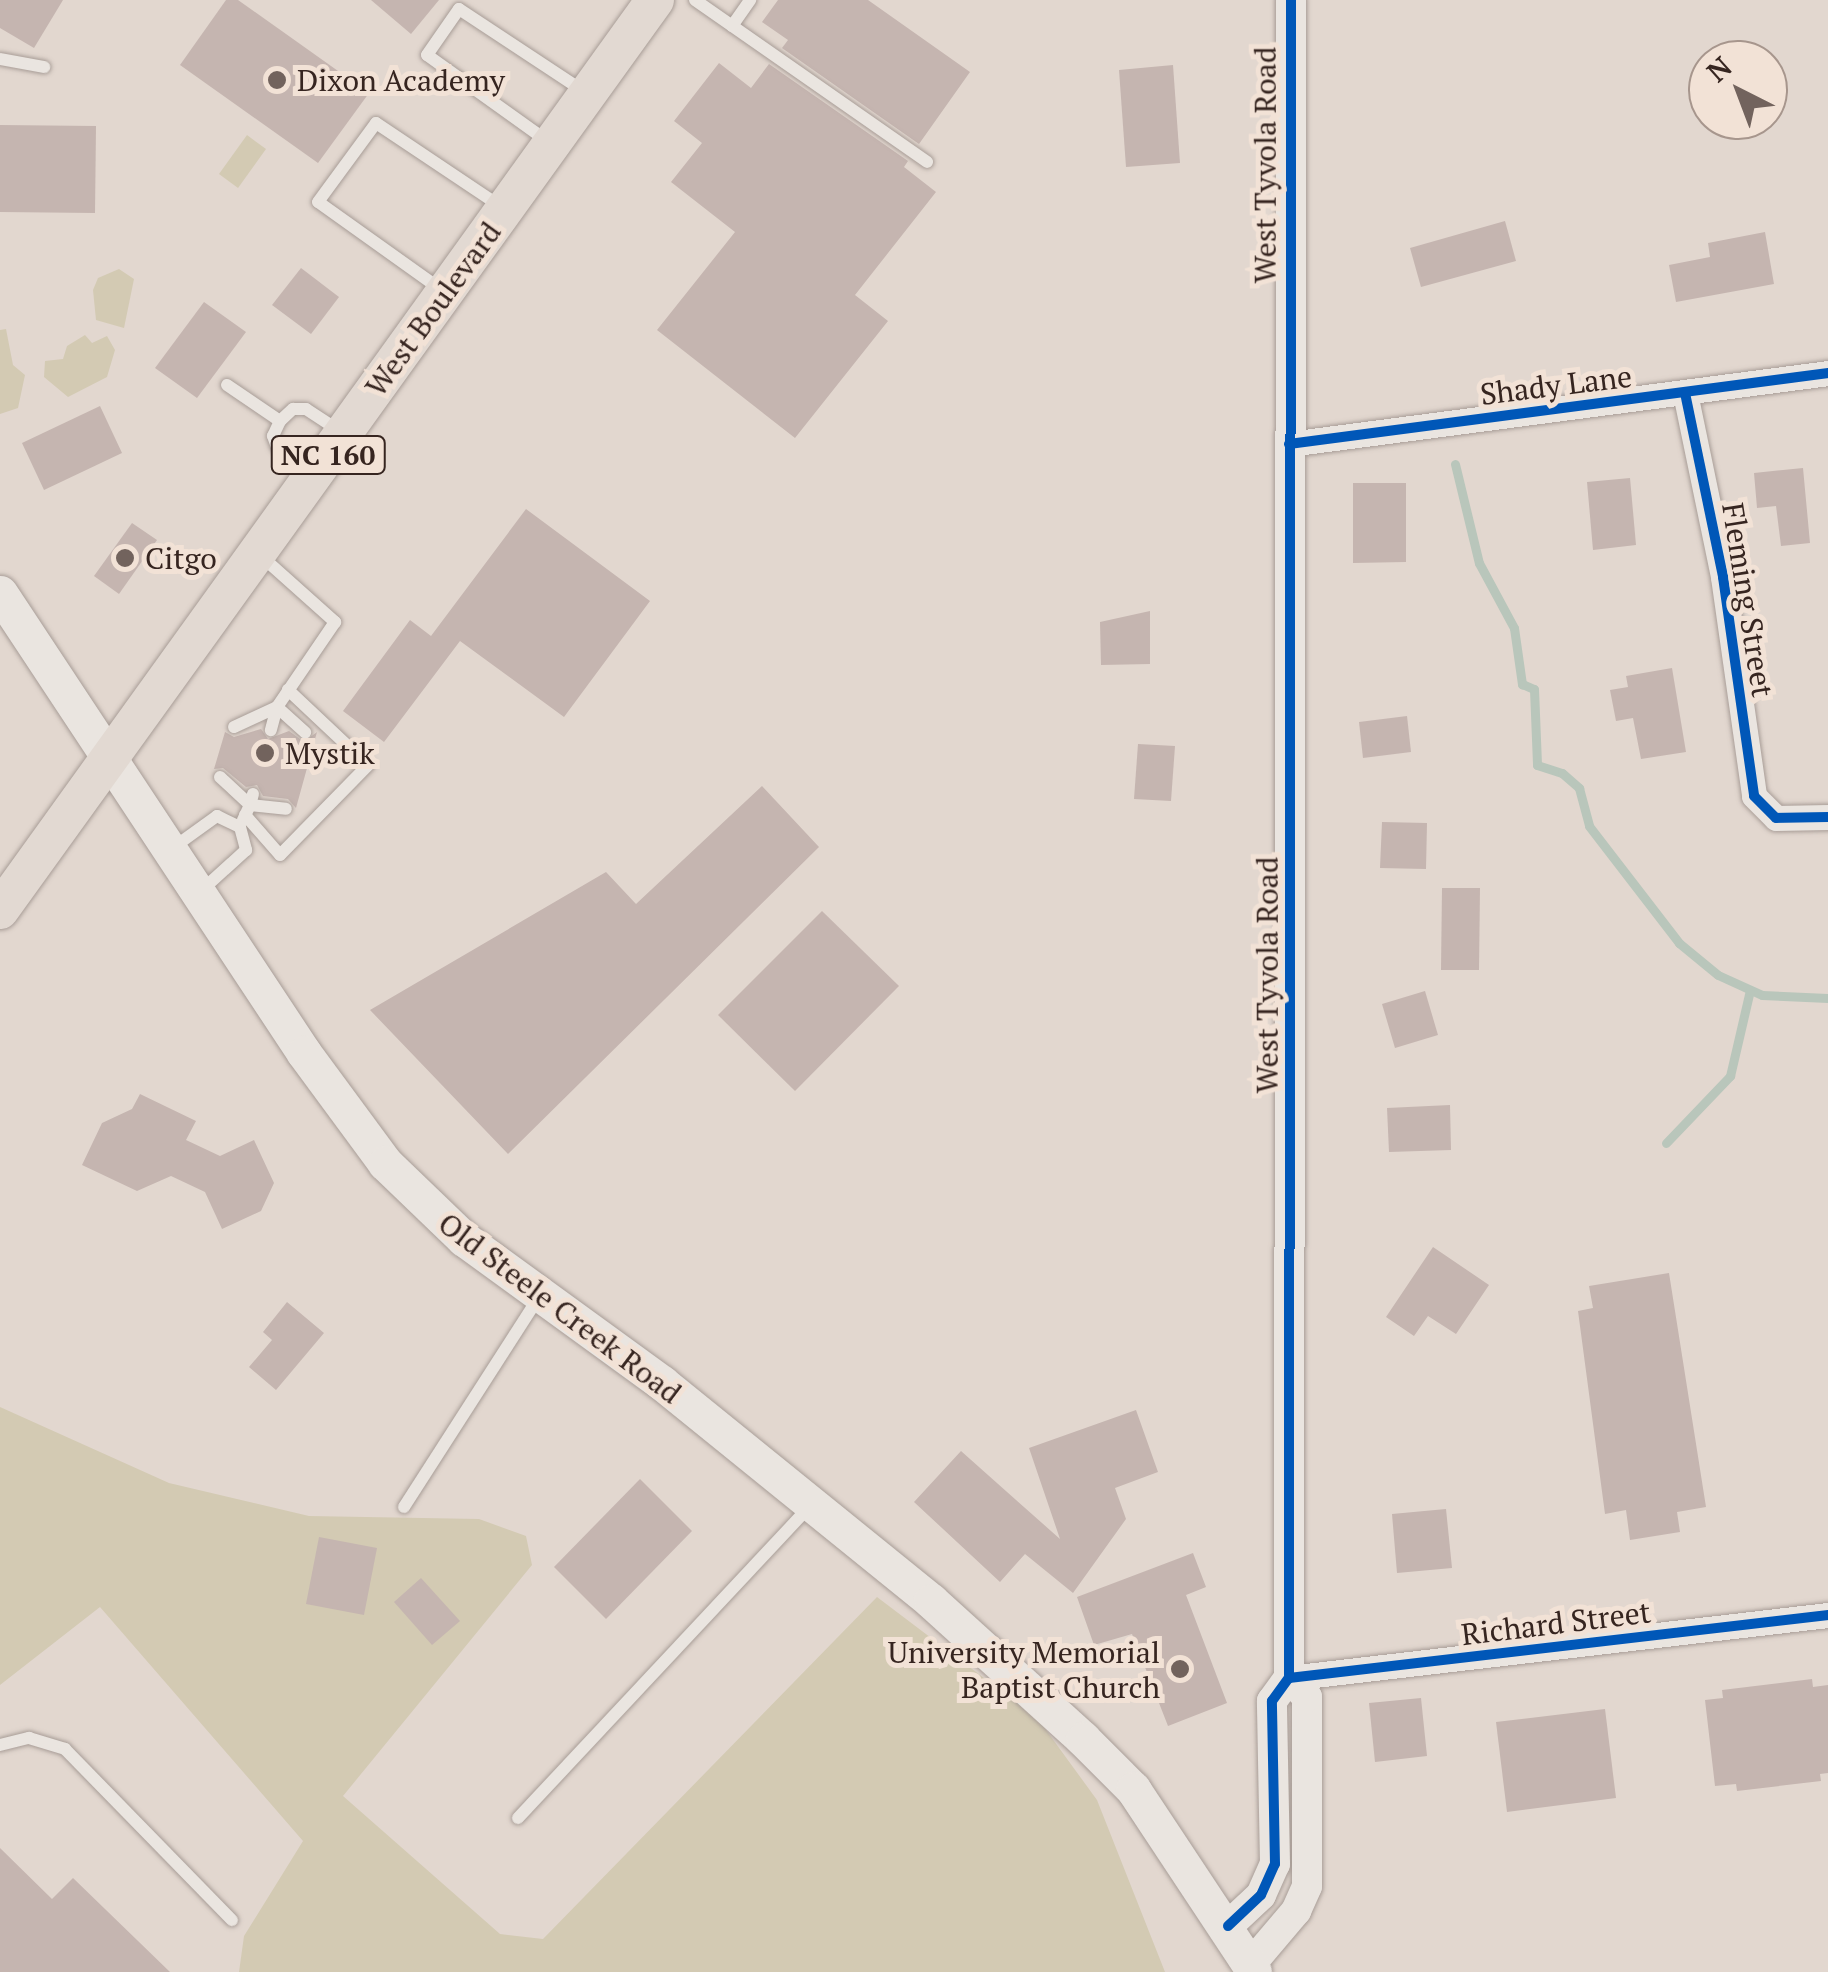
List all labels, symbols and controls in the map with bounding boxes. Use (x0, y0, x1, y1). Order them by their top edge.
north arrow (1688, 40, 1788, 140)
street label: West Tyvola Road (1247, 47, 1283, 283)
text: N (1699, 48, 1739, 90)
place label: Dixon Academy (297, 62, 505, 98)
marker: Dixon Academy (266, 69, 288, 91)
street label: West Boulevard (358, 215, 508, 403)
street label: Shady Lane (1478, 358, 1634, 412)
road number: NC 160 (270, 432, 386, 478)
street label: Fleming Street (1715, 500, 1781, 700)
place label: Citgo (145, 540, 217, 576)
marker: Citgo (114, 547, 136, 569)
place label: Mystik (285, 735, 375, 771)
marker: Mystik (254, 742, 276, 764)
street label: West Tyvola Road (1249, 857, 1285, 1093)
street label: Old Steele Creek Road (431, 1205, 689, 1411)
street label: Richard Street (1459, 1594, 1653, 1652)
place label: University Memorial Baptist Church (888, 1634, 1160, 1704)
marker: University Memorial Baptist Church (1169, 1658, 1191, 1680)

